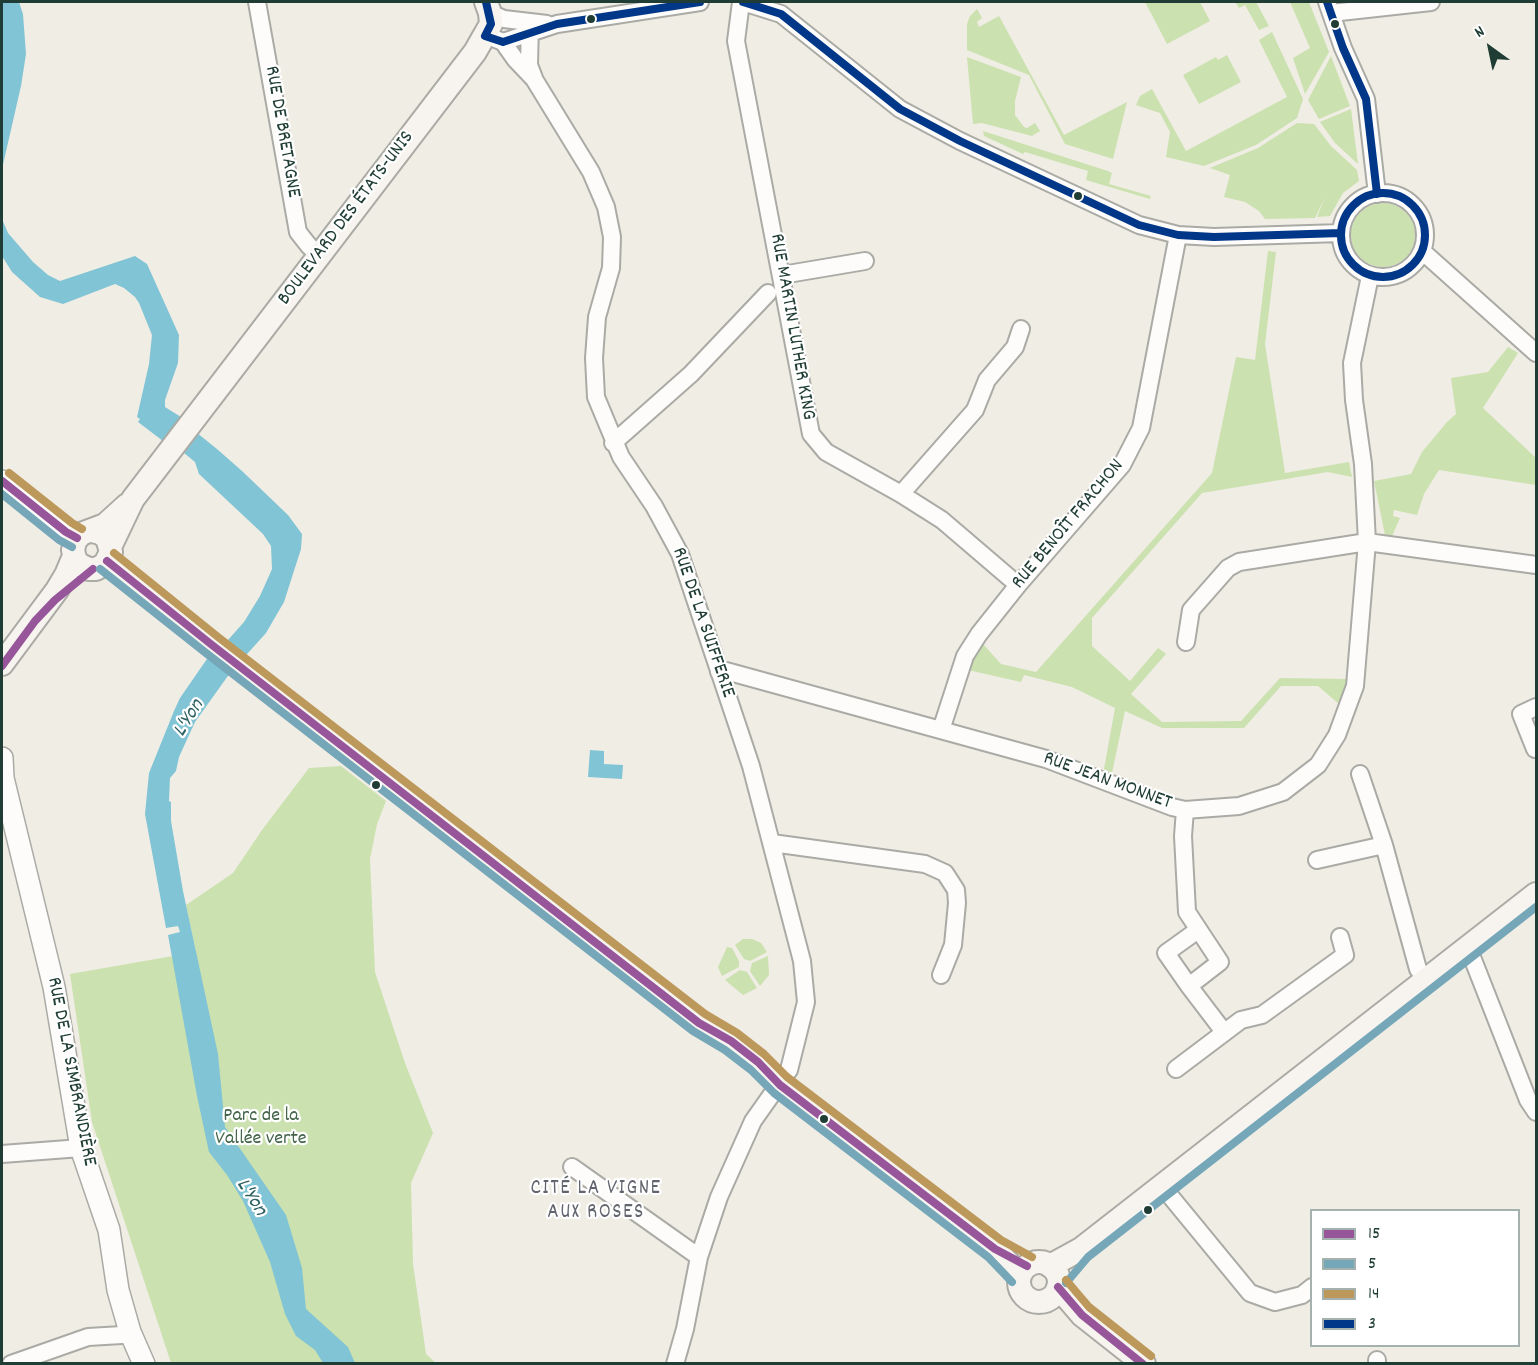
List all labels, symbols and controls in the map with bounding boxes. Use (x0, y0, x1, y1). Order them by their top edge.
unlabelled marker (585, 13, 597, 25)
unlabelled marker (1329, 18, 1341, 30)
north arrow (1460, 18, 1520, 78)
text: N (1470, 21, 1490, 44)
street label: RUE DE BRETAGNE (258, 64, 304, 200)
street label: BOULEVARD DES ÉTATS-UNIS (274, 127, 420, 311)
unlabelled marker (1072, 190, 1084, 202)
street label: RUE MARTIN LUTHER KING (763, 232, 819, 422)
street label: RUE BENOÎT FRACHON (1008, 455, 1130, 595)
street label: RUE DE LA SUIFFERIE (665, 545, 739, 701)
water label: L'Yon (169, 696, 211, 742)
street label: RUE JEAN MONNET (1040, 748, 1174, 816)
unlabelled marker (370, 779, 382, 791)
street label: RUE DE LA SIMBRANDIÈRE (40, 976, 100, 1168)
park label: Parc de la Vallée verte (215, 1105, 307, 1152)
unlabelled marker (818, 1113, 830, 1125)
water label: L'Yon (229, 1175, 271, 1221)
district label: CITÉ LA VIGNE AUX ROSES (530, 1177, 662, 1227)
unlabelled marker (1142, 1204, 1154, 1216)
legend (1310, 1209, 1520, 1347)
text: 15 (1368, 1222, 1380, 1247)
text: 5 (1368, 1252, 1376, 1277)
text: 14 (1368, 1282, 1379, 1307)
text: 3 (1368, 1312, 1376, 1337)

